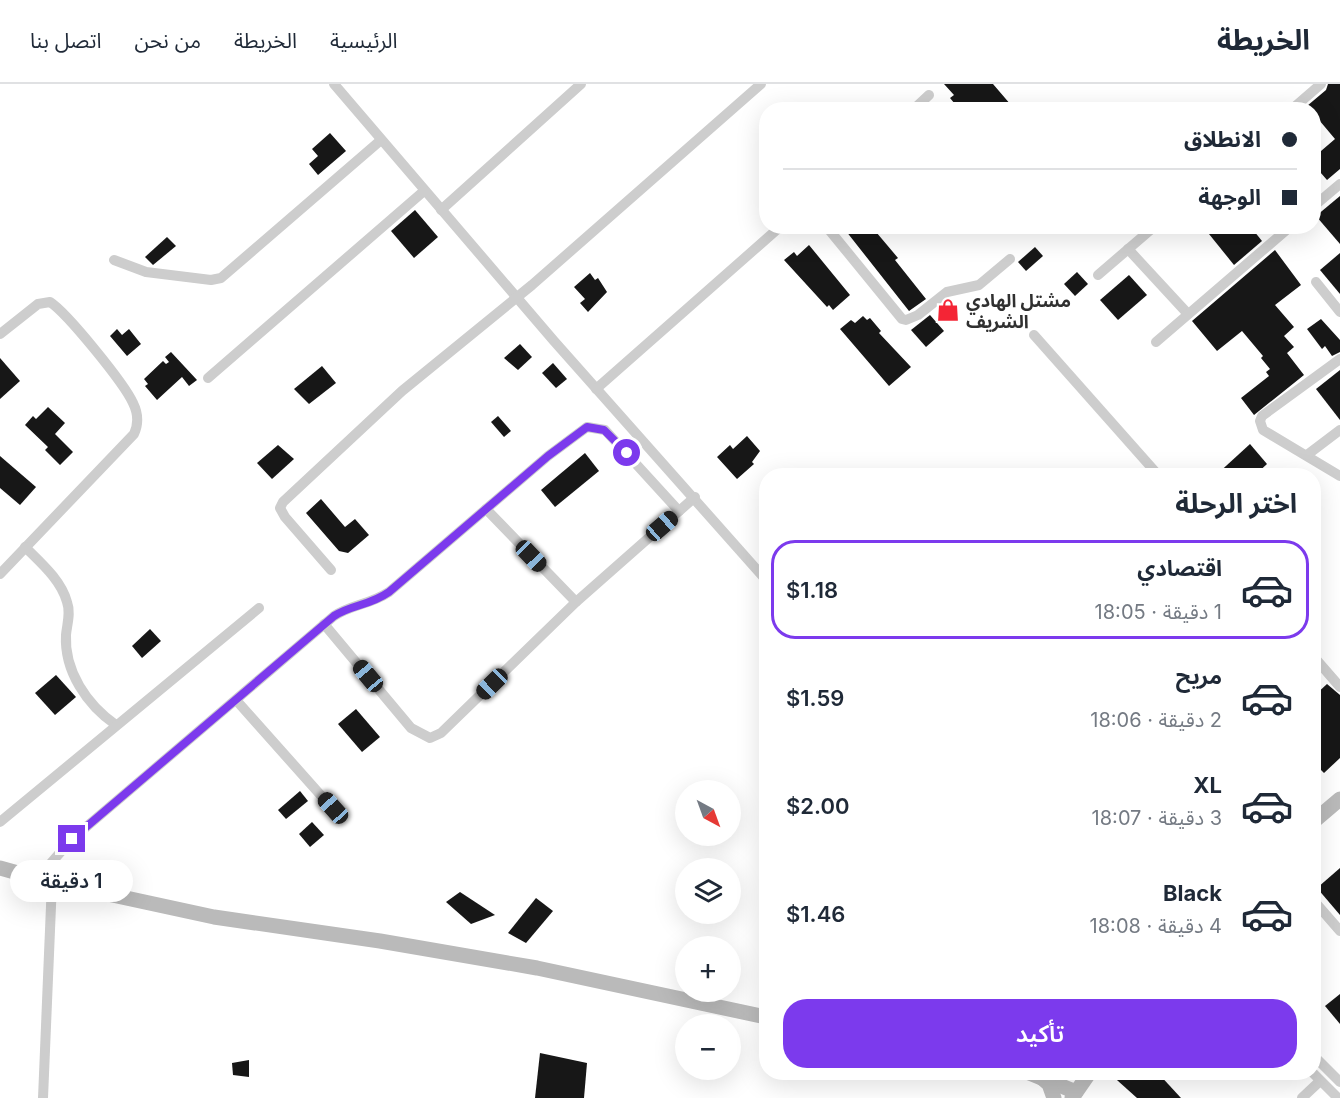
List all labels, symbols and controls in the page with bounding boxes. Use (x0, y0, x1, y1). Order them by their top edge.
text: الخريطة (1217, 23, 1310, 57)
text: اتصل بنا (30, 28, 101, 53)
text: من نحن (134, 28, 201, 53)
text: الخريطة (234, 28, 297, 53)
text: الرئيسية (330, 28, 397, 53)
text: الانطلاق (1184, 126, 1261, 152)
text: الوجهة (1198, 184, 1261, 210)
place label: مشتل الهادي الشريف (966, 290, 1071, 333)
shop icon: مشتل الهادي الشريف (935, 297, 961, 323)
route start (613, 439, 640, 466)
text: اختر الرحلة (1175, 487, 1297, 520)
car (643, 507, 681, 545)
car (512, 537, 550, 575)
text: اقتصادي (1137, 555, 1222, 581)
icon: car (1240, 563, 1294, 617)
text: $1.18 (786, 577, 838, 603)
text: 1 دقيقة · 18:05 (1095, 600, 1222, 624)
car (350, 656, 386, 696)
text: مريح (1176, 663, 1222, 689)
car (473, 665, 511, 703)
icon: car (1240, 671, 1294, 725)
text: $1.59 (786, 685, 844, 711)
text: 2 دقيقة · 18:06 (1090, 708, 1222, 732)
text: XL (1193, 772, 1222, 798)
icon: car (1240, 779, 1294, 833)
north arrow (675, 780, 741, 846)
map controls (675, 780, 741, 1080)
car (314, 789, 352, 827)
text: $2.00 (786, 793, 849, 819)
text: 3 دقيقة · 18:07 (1092, 806, 1222, 830)
route end (58, 825, 85, 852)
button: layers (675, 858, 741, 924)
callout: 1 دقيقة (10, 860, 134, 902)
text: 1 دقيقة (40, 869, 103, 893)
text: Black (1163, 880, 1222, 906)
icon: car (1240, 887, 1294, 941)
text: $1.46 (786, 901, 845, 927)
text: 4 دقيقة · 18:08 (1090, 914, 1222, 938)
button: + (675, 936, 741, 1002)
button: تأكيد (783, 999, 1297, 1068)
button: − (675, 1014, 741, 1080)

